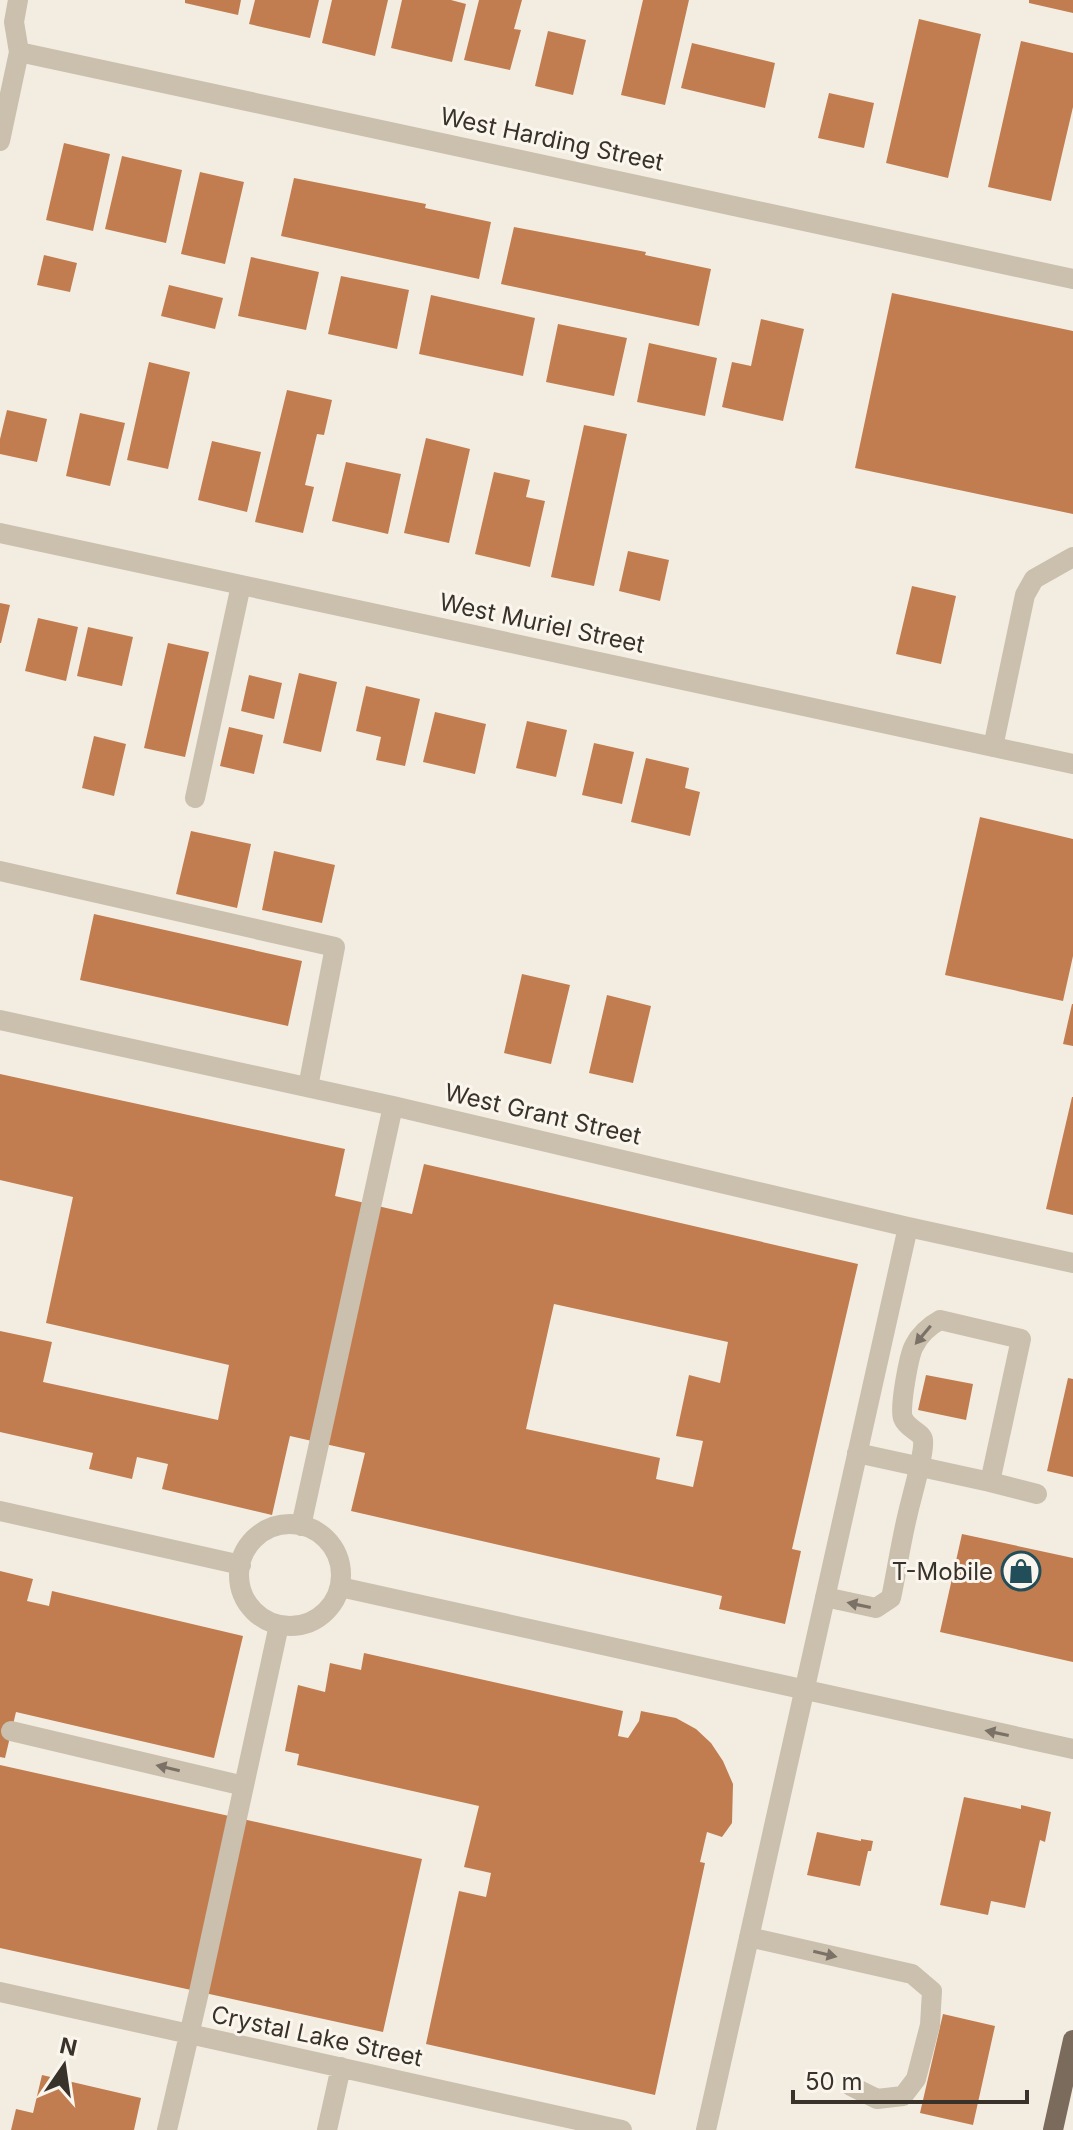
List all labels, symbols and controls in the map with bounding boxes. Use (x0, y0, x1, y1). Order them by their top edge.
street label: West Harding Street (438, 101, 666, 177)
street label: West Muriel Street (437, 587, 647, 659)
street label: West Grant Street (442, 1077, 644, 1151)
one-way arrow (915, 1324, 932, 1344)
shop icon: T-Mobile (1000, 1550, 1042, 1592)
place label: T-Mobile (892, 1557, 993, 1586)
one-way arrow (847, 1598, 872, 1611)
one-way arrow (984, 1726, 1009, 1739)
one-way arrow (155, 1761, 180, 1774)
one-way arrow (813, 1949, 838, 1961)
street label: Crystal Lake Street (209, 1999, 425, 2073)
north arrow (24, 2026, 104, 2106)
text: N (57, 2032, 80, 2061)
scale bar (793, 2054, 1027, 2104)
text: 50 m (805, 2067, 863, 2096)

